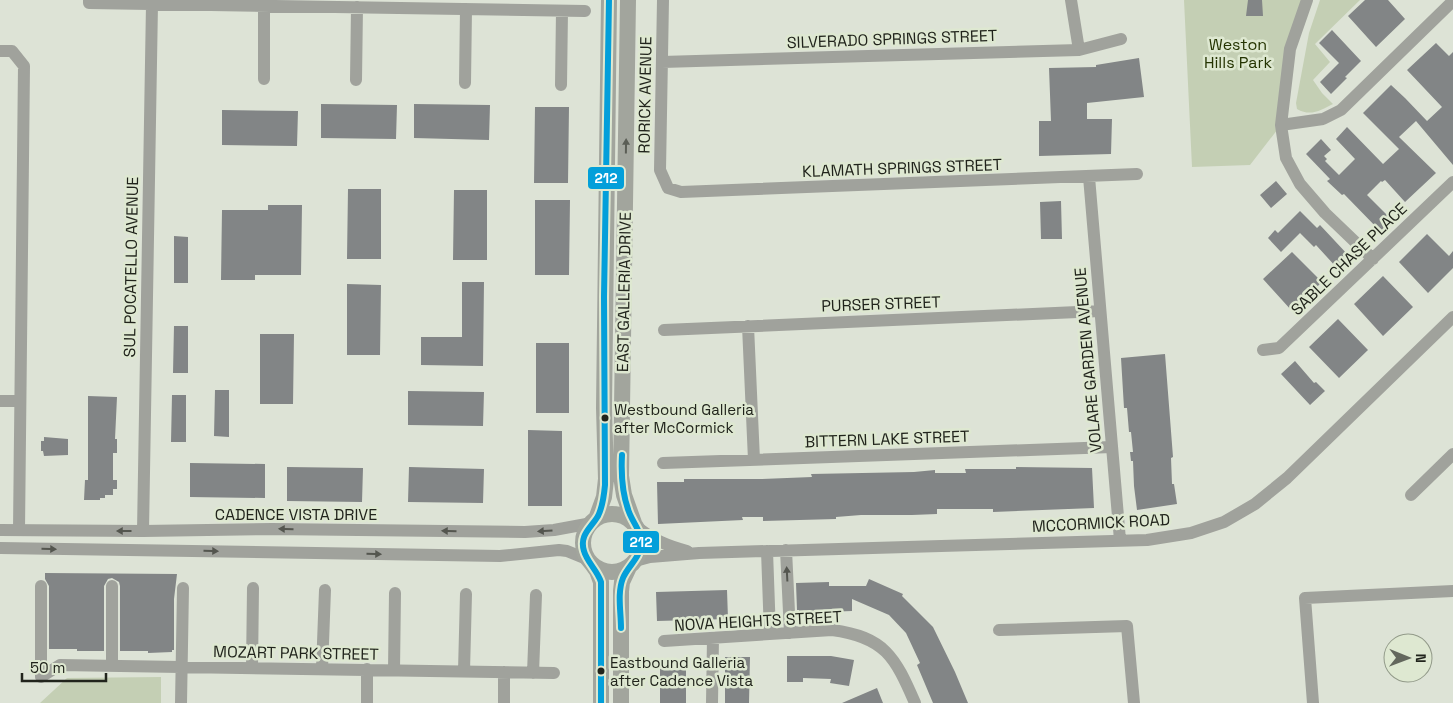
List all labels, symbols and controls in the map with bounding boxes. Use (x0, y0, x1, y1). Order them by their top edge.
street label: SILVERADO SPRINGS STREET (786, 25, 998, 53)
park label: Weston Hills Park (1204, 34, 1272, 73)
street label: RORICK AVENUE (633, 36, 657, 154)
one-way arrow (622, 138, 630, 154)
street label: KLAMATH SPRINGS STREET (802, 154, 1002, 182)
line badge: 212 (587, 166, 625, 190)
text: 212 (595, 169, 617, 187)
street label: SUL POCATELLO AVENUE (119, 176, 143, 358)
street label: SABLE CHASE PLACE (1286, 198, 1412, 320)
street label: EAST GALLERIA DRIVE (612, 212, 636, 372)
street label: VOLARE GARDEN AVENUE (1069, 267, 1107, 453)
street label: PURSER STREET (821, 291, 941, 317)
place label: Westbound Galleria after McCormick (614, 400, 754, 437)
marker: Westbound Galleria after McCormick (600, 413, 610, 423)
street label: BITTERN LAKE STREET (804, 426, 970, 452)
street label: CADENCE VISTA DRIVE (215, 504, 377, 525)
street label: MCCORMICK ROAD (1031, 509, 1171, 537)
one-way arrow (278, 525, 294, 533)
one-way arrow (116, 527, 132, 535)
one-way arrow (441, 527, 457, 535)
one-way arrow (537, 527, 553, 535)
line badge: 212 (622, 530, 660, 554)
text: 212 (630, 533, 652, 551)
one-way arrow (41, 545, 57, 553)
one-way arrow (203, 547, 219, 555)
one-way arrow (366, 550, 382, 558)
one-way arrow (783, 566, 791, 582)
street label: NOVA HEIGHTS STREET (674, 606, 842, 636)
north arrow (1383, 633, 1433, 683)
street label: MOZART PARK STREET (213, 641, 379, 665)
scale bar (22, 650, 106, 682)
place label: Eastbound Galleria after Cadence Vista (610, 653, 753, 690)
text: N (1412, 653, 1430, 663)
text: 50 m (30, 658, 65, 677)
marker: Eastbound Galleria after Cadence Vista (596, 666, 606, 676)

